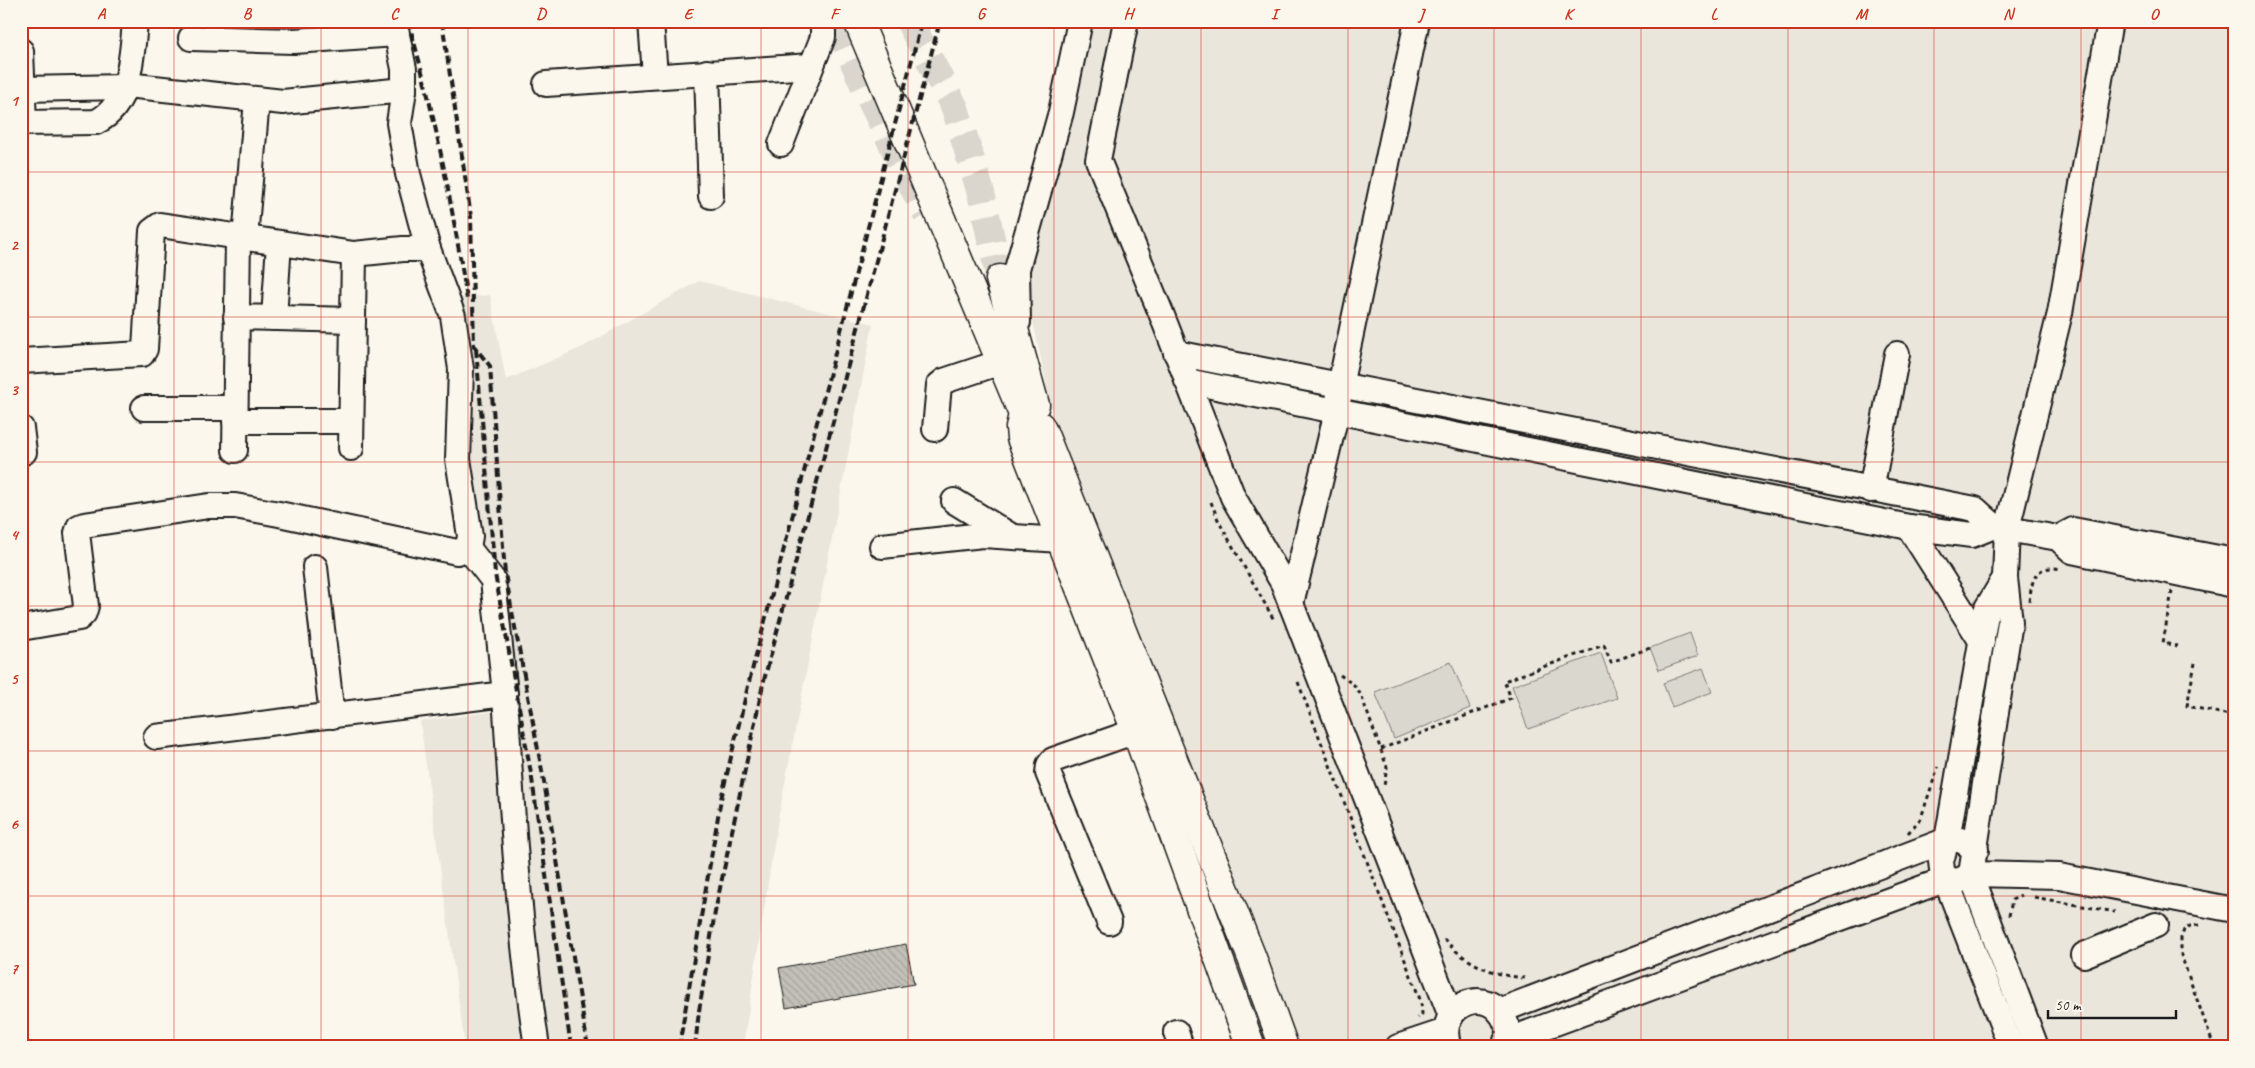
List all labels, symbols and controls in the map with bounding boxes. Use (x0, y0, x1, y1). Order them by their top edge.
text: A (97, 4, 107, 24)
text: B (243, 4, 253, 24)
text: C (390, 4, 400, 24)
text: D (536, 4, 547, 24)
text: E (684, 4, 695, 24)
text: F (830, 4, 841, 24)
text: G (977, 4, 987, 24)
text: H (1123, 4, 1135, 24)
text: I (1271, 4, 1281, 24)
text: J (1417, 4, 1426, 24)
text: K (1564, 4, 1576, 24)
text: L (1711, 4, 1719, 24)
text: M (1855, 4, 1869, 24)
text: N (2003, 4, 2016, 24)
text: O (2150, 4, 2160, 24)
text: 1 (10, 91, 19, 111)
text: 2 (10, 235, 19, 255)
text: 3 (10, 380, 19, 400)
text: 4 (10, 525, 19, 545)
text: 5 (11, 669, 20, 689)
text: 6 (10, 814, 19, 834)
text: 7 (10, 959, 19, 979)
scale bar (2048, 988, 2175, 1020)
text: 50 m (2055, 996, 2082, 1015)

